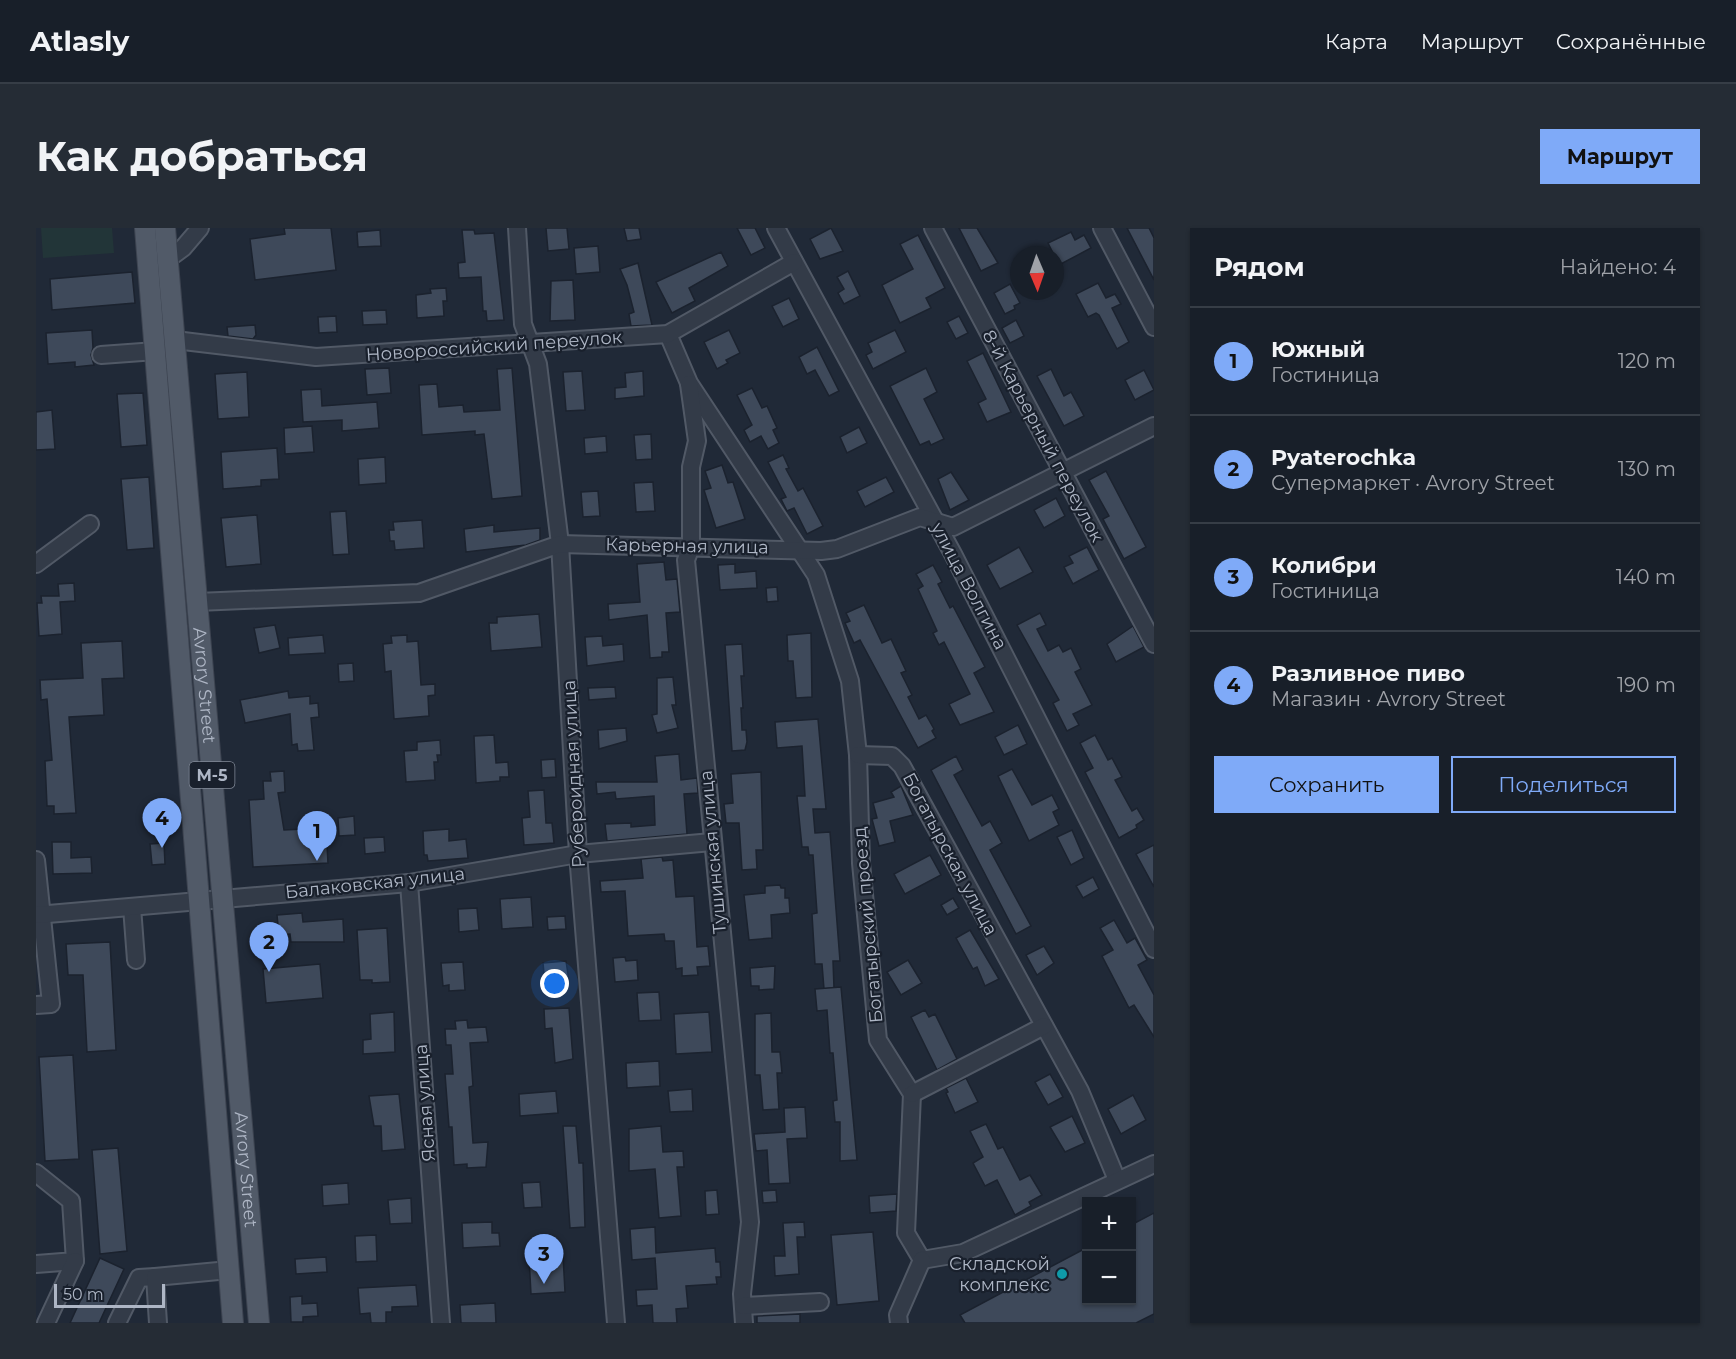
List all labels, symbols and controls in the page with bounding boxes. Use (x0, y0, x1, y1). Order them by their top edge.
text: Atlasly (30, 24, 129, 58)
text: Карта (1325, 29, 1388, 54)
text: Маршрут (1421, 29, 1523, 54)
text: Сохранённые (1556, 29, 1706, 54)
button: Маршрут (1540, 129, 1700, 184)
text: Как добраться (36, 130, 368, 182)
north arrow (1010, 246, 1064, 300)
text: Рядом (1214, 251, 1305, 283)
text: Найдено: 4 (1560, 255, 1676, 279)
street label: Новороссийский переулок (365, 326, 623, 366)
street label: 8-й Карьерный переулок (978, 326, 1109, 546)
text: Южный (1271, 336, 1365, 363)
text: 1 (1230, 349, 1237, 373)
text: 120 m (1618, 349, 1676, 373)
text: Гостиница (1271, 363, 1380, 387)
text: Pyaterochka (1271, 444, 1416, 471)
text: 2 (1228, 457, 1239, 481)
text: 130 m (1618, 457, 1676, 481)
text: Супермаркет · Avrory Street (1271, 471, 1555, 495)
street label: улица Волгина (926, 518, 1012, 653)
street label: Карьерная улица (605, 534, 769, 558)
text: Колибри (1271, 552, 1377, 579)
text: 3 (1228, 565, 1239, 589)
text: 140 m (1616, 565, 1676, 589)
text: Гостиница (1271, 579, 1380, 603)
street label: Avrory Street (188, 626, 220, 744)
text: Разливное пиво (1271, 660, 1465, 687)
text: 4 (1227, 673, 1240, 697)
text: 190 m (1617, 673, 1676, 697)
street label: Рубероидная улица (558, 680, 590, 868)
text: Магазин · Avrory Street (1271, 687, 1506, 711)
button: Сохранить (1214, 756, 1439, 813)
button: Поделиться (1451, 756, 1676, 813)
road number: М-5 (190, 762, 234, 788)
street label: Тушинская улица (695, 769, 731, 935)
street label: Богатырская улица (898, 769, 1002, 939)
pin: 4 (142, 798, 182, 848)
pin: 1 (298, 812, 336, 861)
street label: Богатырский проезд (848, 826, 888, 1024)
street label: Балаковская улица (284, 863, 466, 903)
pin: 2 (250, 922, 288, 972)
your location (540, 969, 569, 998)
street label: Ясная улица (410, 1043, 440, 1163)
street label: Avrory Street (230, 1111, 262, 1229)
map controls (1082, 1197, 1136, 1305)
button: + (1082, 1197, 1136, 1251)
pin: 3 (524, 1234, 564, 1284)
button: − (1082, 1251, 1136, 1305)
place label: Складской комплекс (949, 1253, 1050, 1296)
marker: Складской комплекс (1055, 1267, 1069, 1281)
scale bar (54, 1281, 165, 1308)
text: 50 m (63, 1285, 104, 1304)

